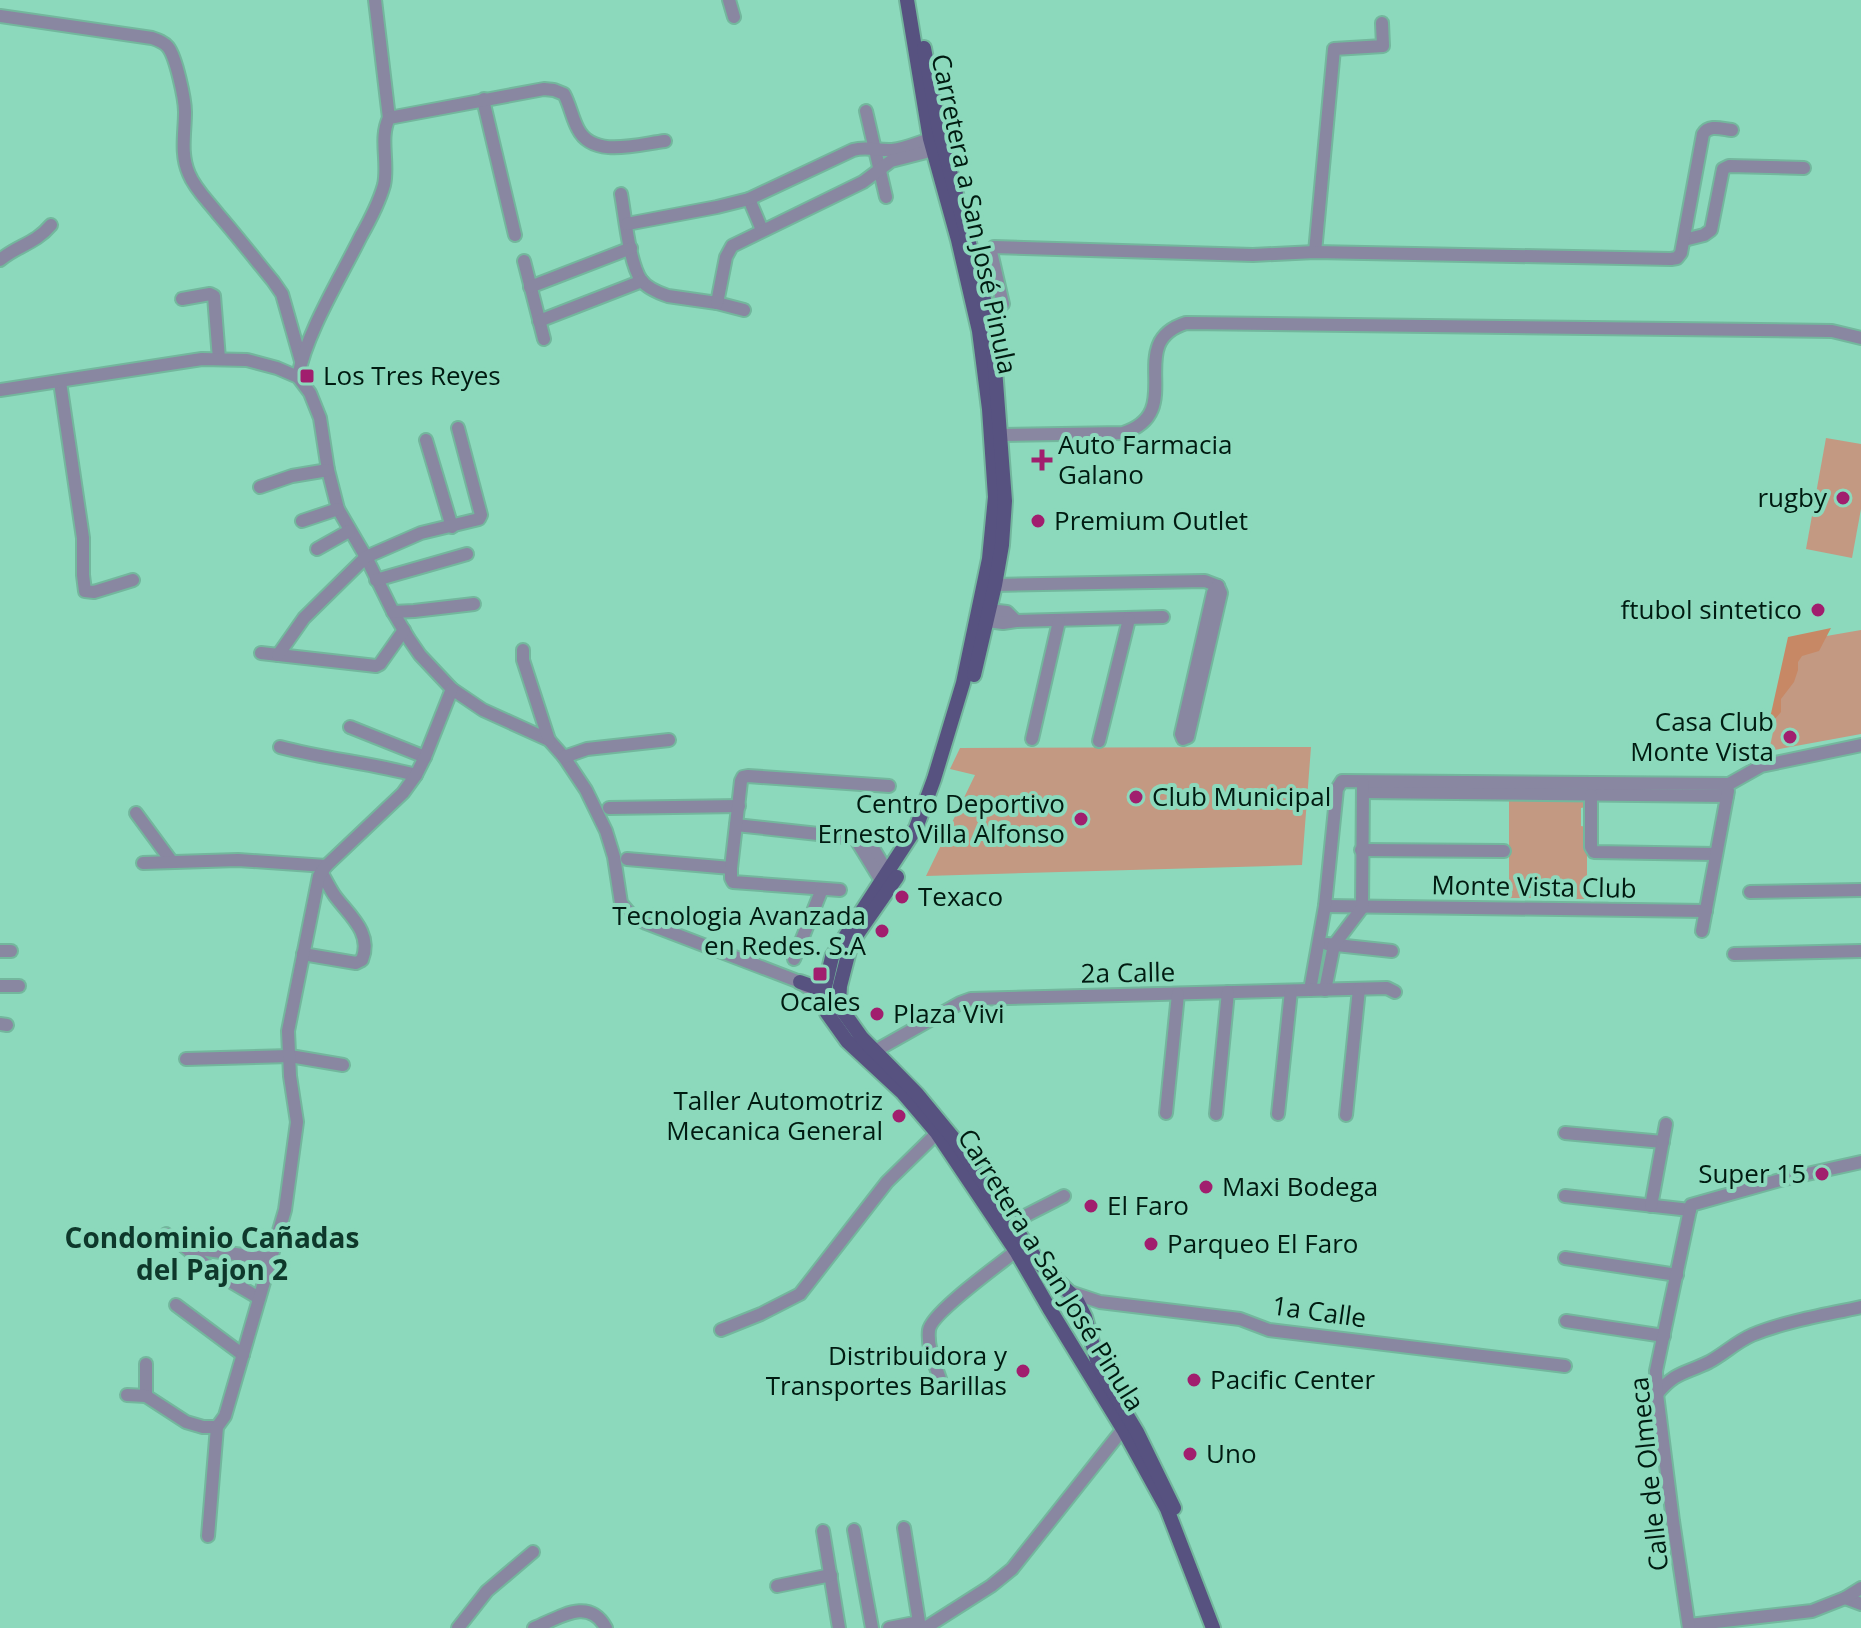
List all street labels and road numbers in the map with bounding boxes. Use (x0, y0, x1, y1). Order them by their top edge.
street label: Carretera a San José Pinula (923, 50, 1027, 377)
street label: Monte Vista Club (1431, 866, 1637, 906)
street label: 2a Calle (1080, 953, 1176, 991)
street label: Carretera a San José Pinula (950, 1122, 1154, 1417)
street label: 1a Calle (1270, 1287, 1368, 1335)
street label: Calle de Olmeca (1620, 1375, 1676, 1573)

